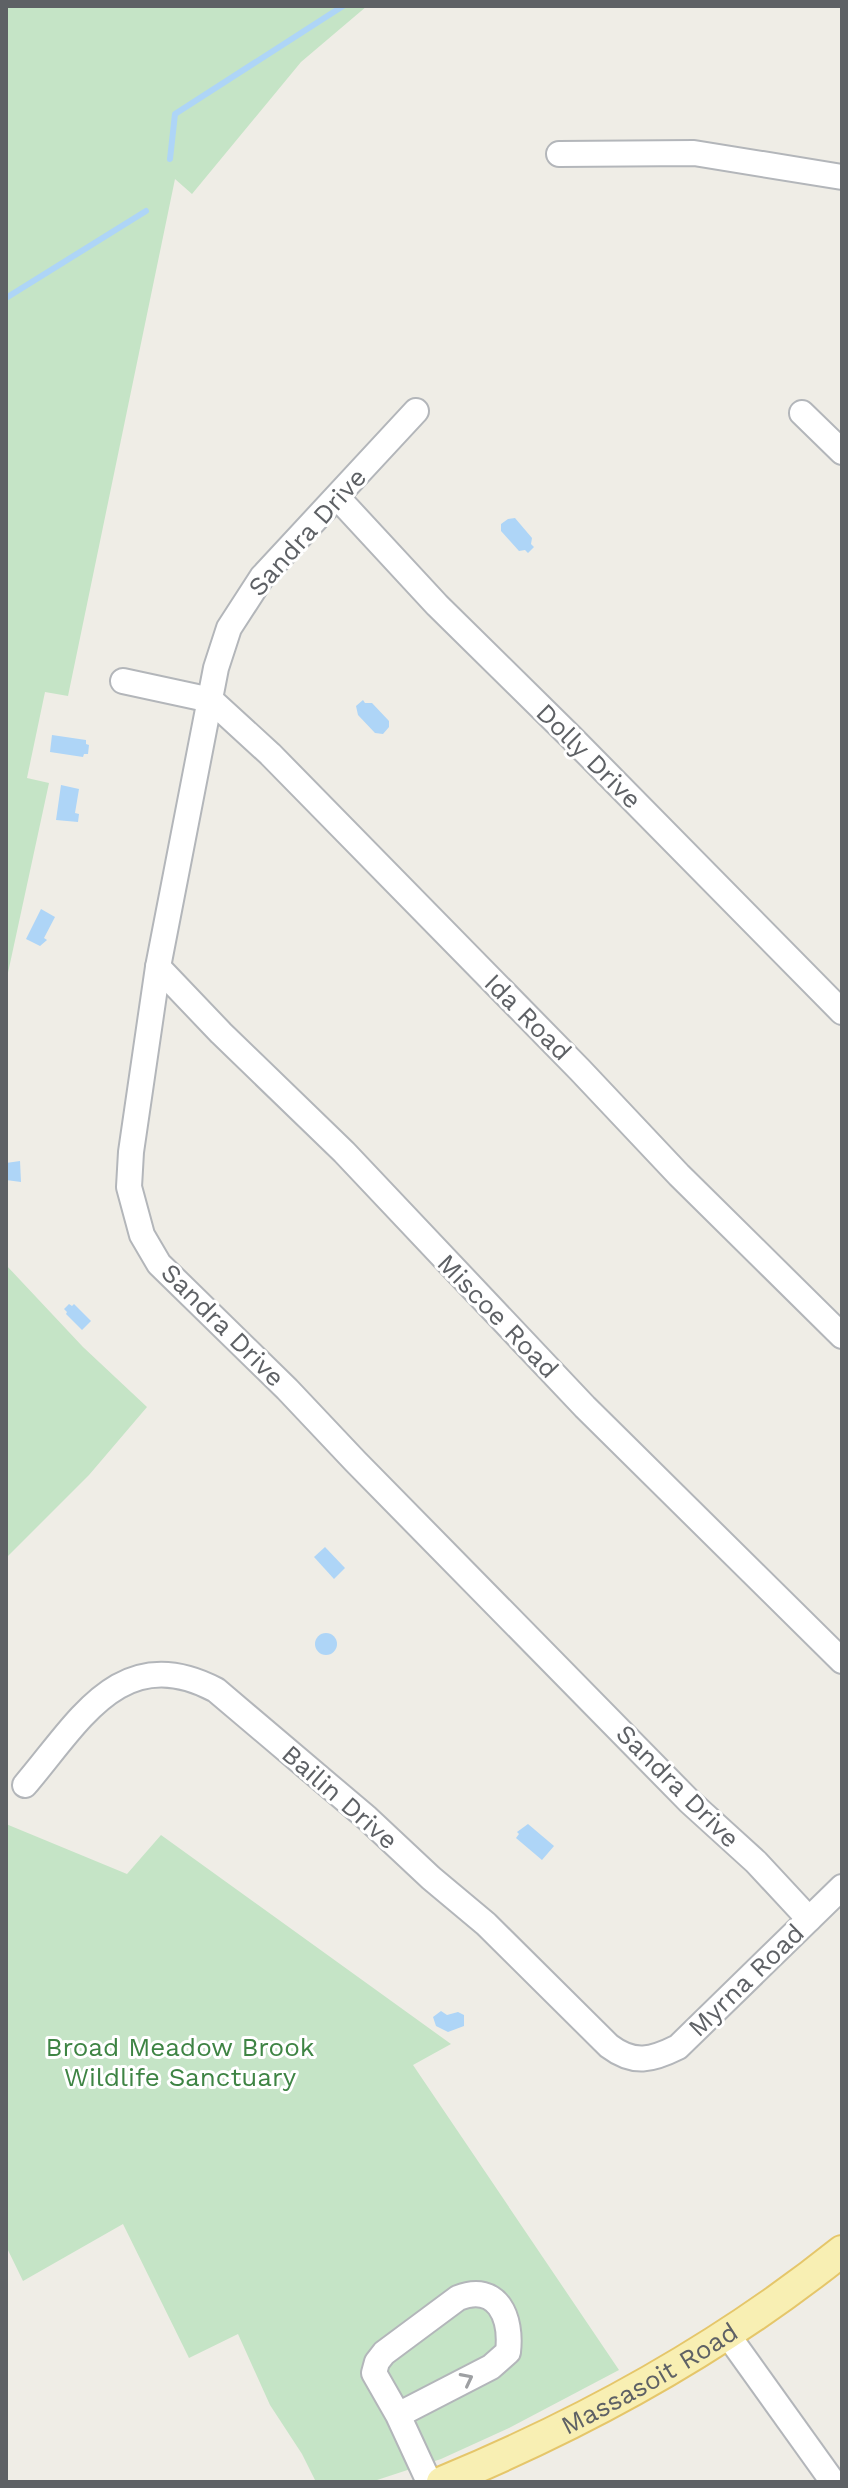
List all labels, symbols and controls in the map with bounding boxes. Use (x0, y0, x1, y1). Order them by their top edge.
street label: Sandra Drive (242, 462, 372, 602)
street label: Dolly Drive (530, 697, 648, 815)
street label: Ida Road (478, 967, 578, 1067)
street label: Miscoe Road (432, 1248, 564, 1384)
street label: Sandra Drive (155, 1257, 291, 1393)
street label: Sandra Drive (610, 1718, 746, 1854)
street label: Bailin Drive (276, 1739, 404, 1855)
street label: Myrna Road (682, 1918, 810, 2042)
park label: Broad Meadow Brook Wildlife Sanctuary (46, 2032, 315, 2092)
street label: Massasoit Road (556, 2316, 743, 2441)
one-way arrow (459, 2373, 474, 2389)

